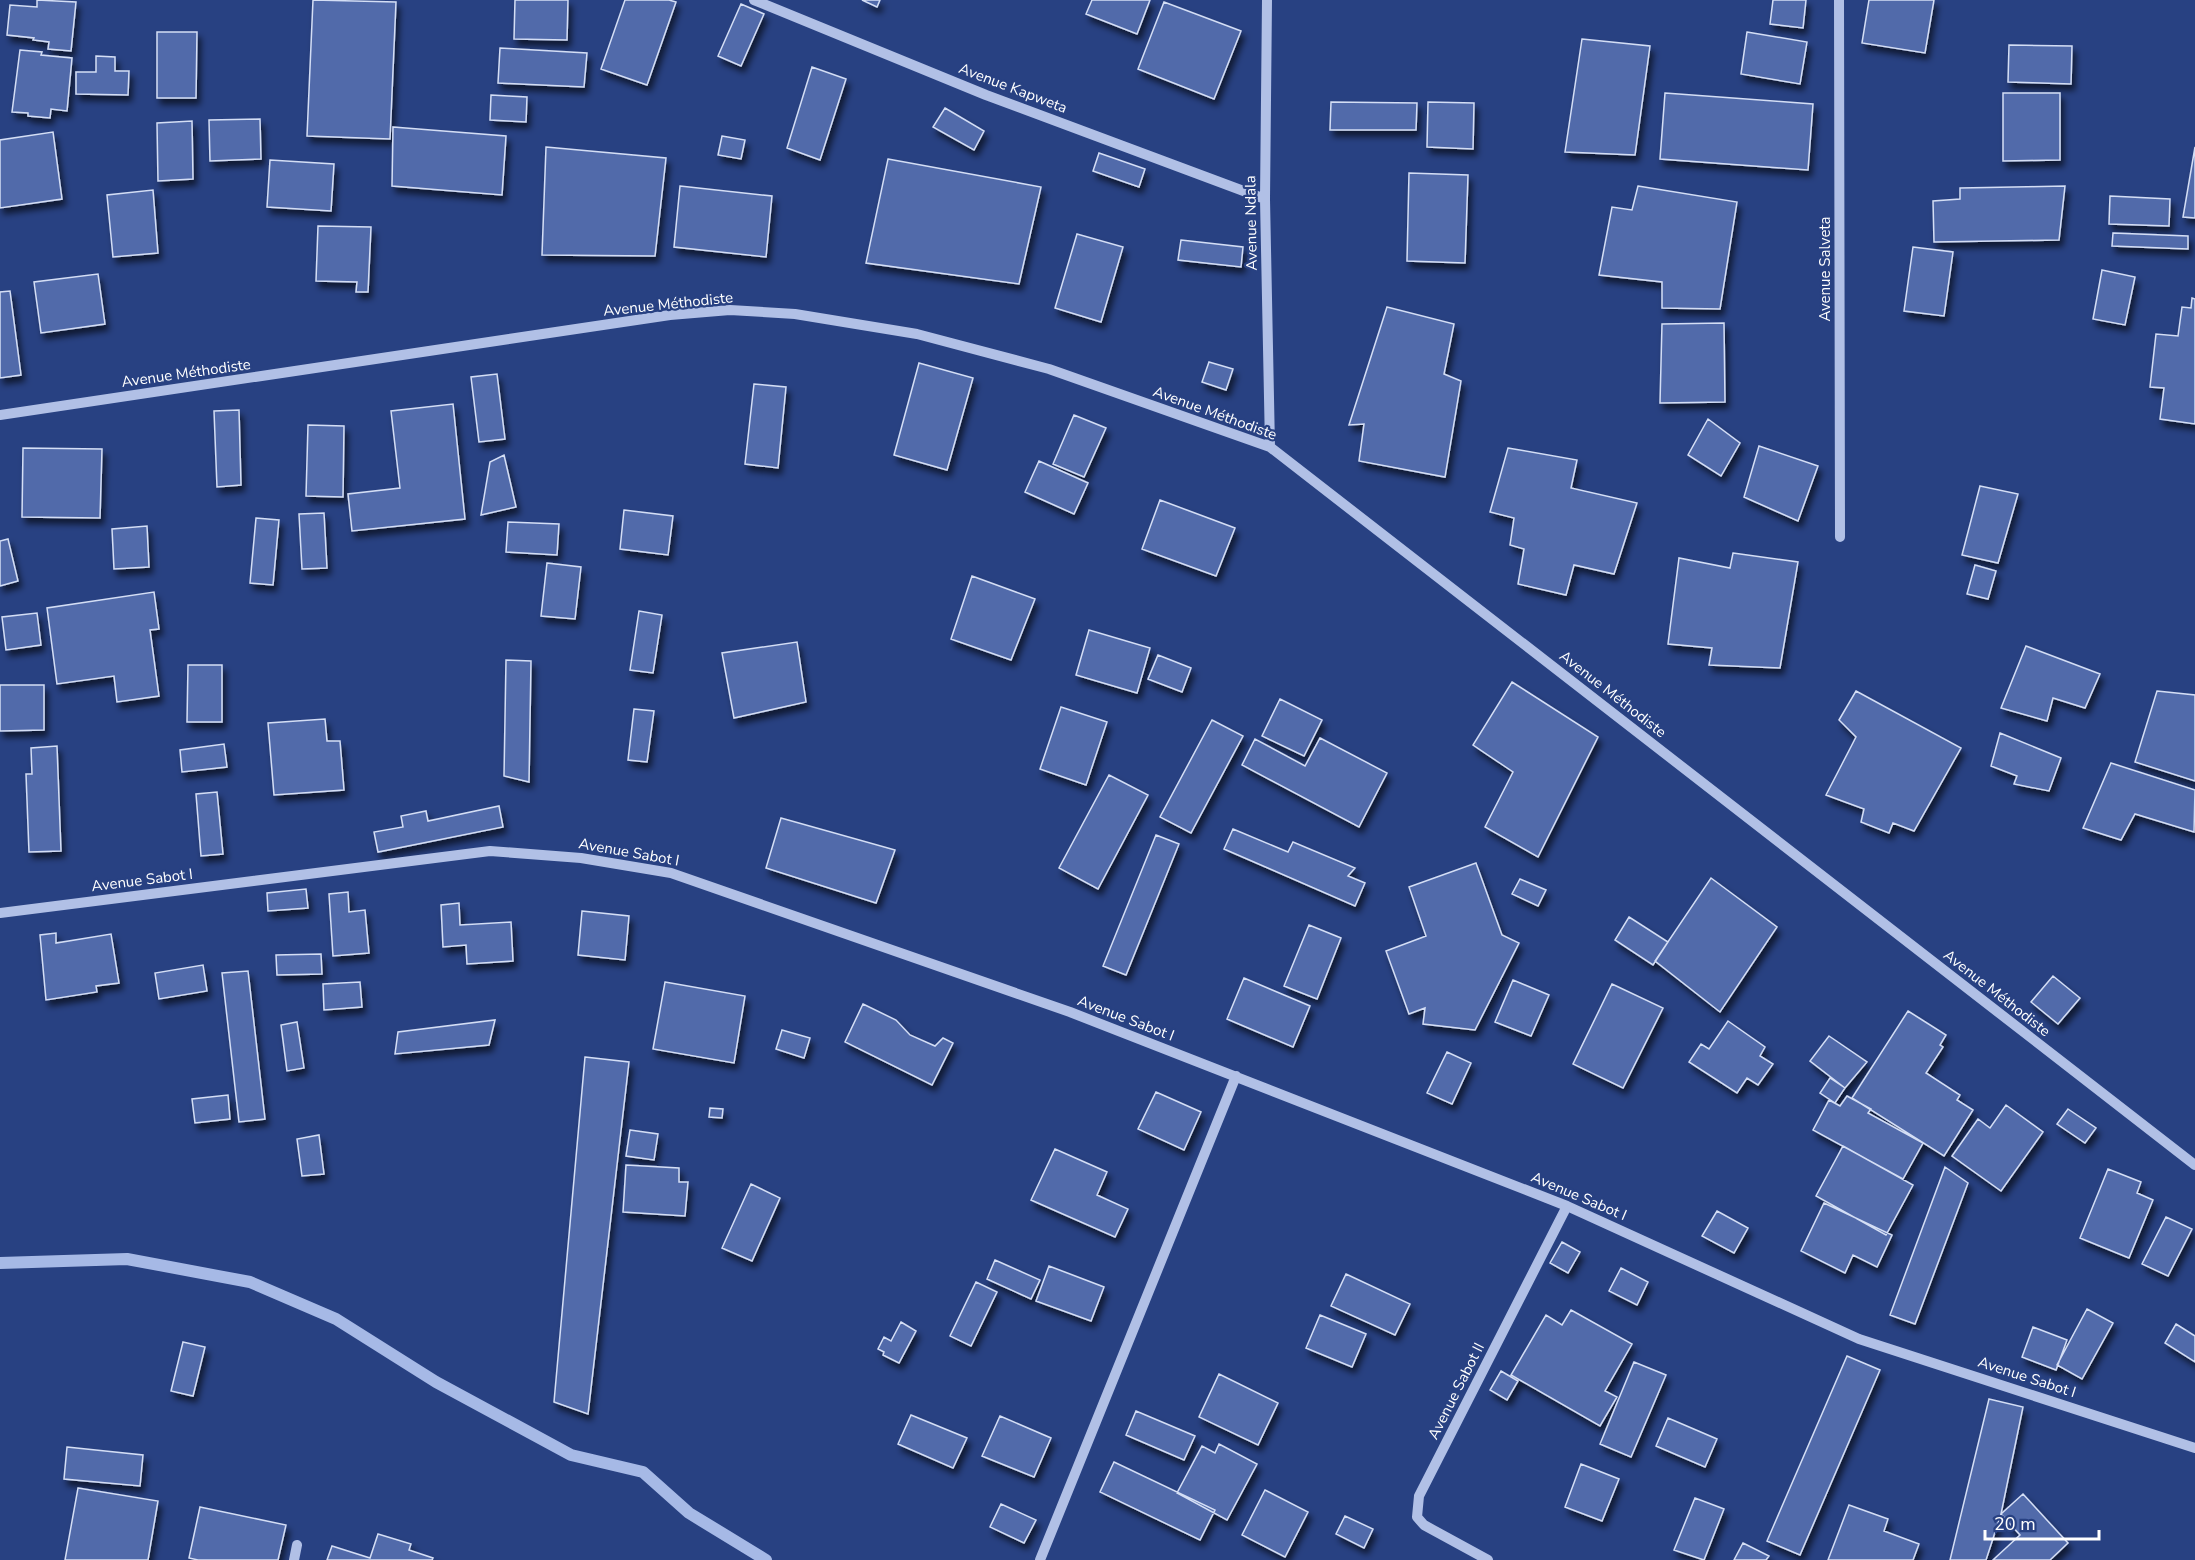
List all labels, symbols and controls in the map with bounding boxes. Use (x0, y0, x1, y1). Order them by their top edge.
street label: Avenue Kapweta (956, 58, 1070, 118)
street label: Avenue Ndala (1240, 175, 1262, 271)
street label: Avenue Salveta (1815, 216, 1835, 322)
street label: Avenue Méthodiste (602, 287, 734, 321)
street label: Avenue Méthodiste (120, 354, 252, 392)
street label: Avenue Méthodiste (1150, 381, 1280, 445)
street label: Avenue Méthodiste (1555, 646, 1671, 742)
street label: Avenue Sabot I (577, 833, 681, 871)
street label: Avenue Sabot I (90, 864, 194, 896)
street label: Avenue Méthodiste (1939, 945, 2055, 1041)
street label: Avenue Sabot I (1075, 990, 1177, 1046)
street label: Avenue Sabot I (1528, 1167, 1630, 1225)
street label: Avenue Sabot II (1423, 1339, 1489, 1443)
street label: Avenue Sabot I (1975, 1352, 2079, 1402)
scale bar (1985, 1503, 2099, 1541)
text: 20 m (1994, 1512, 2036, 1536)

